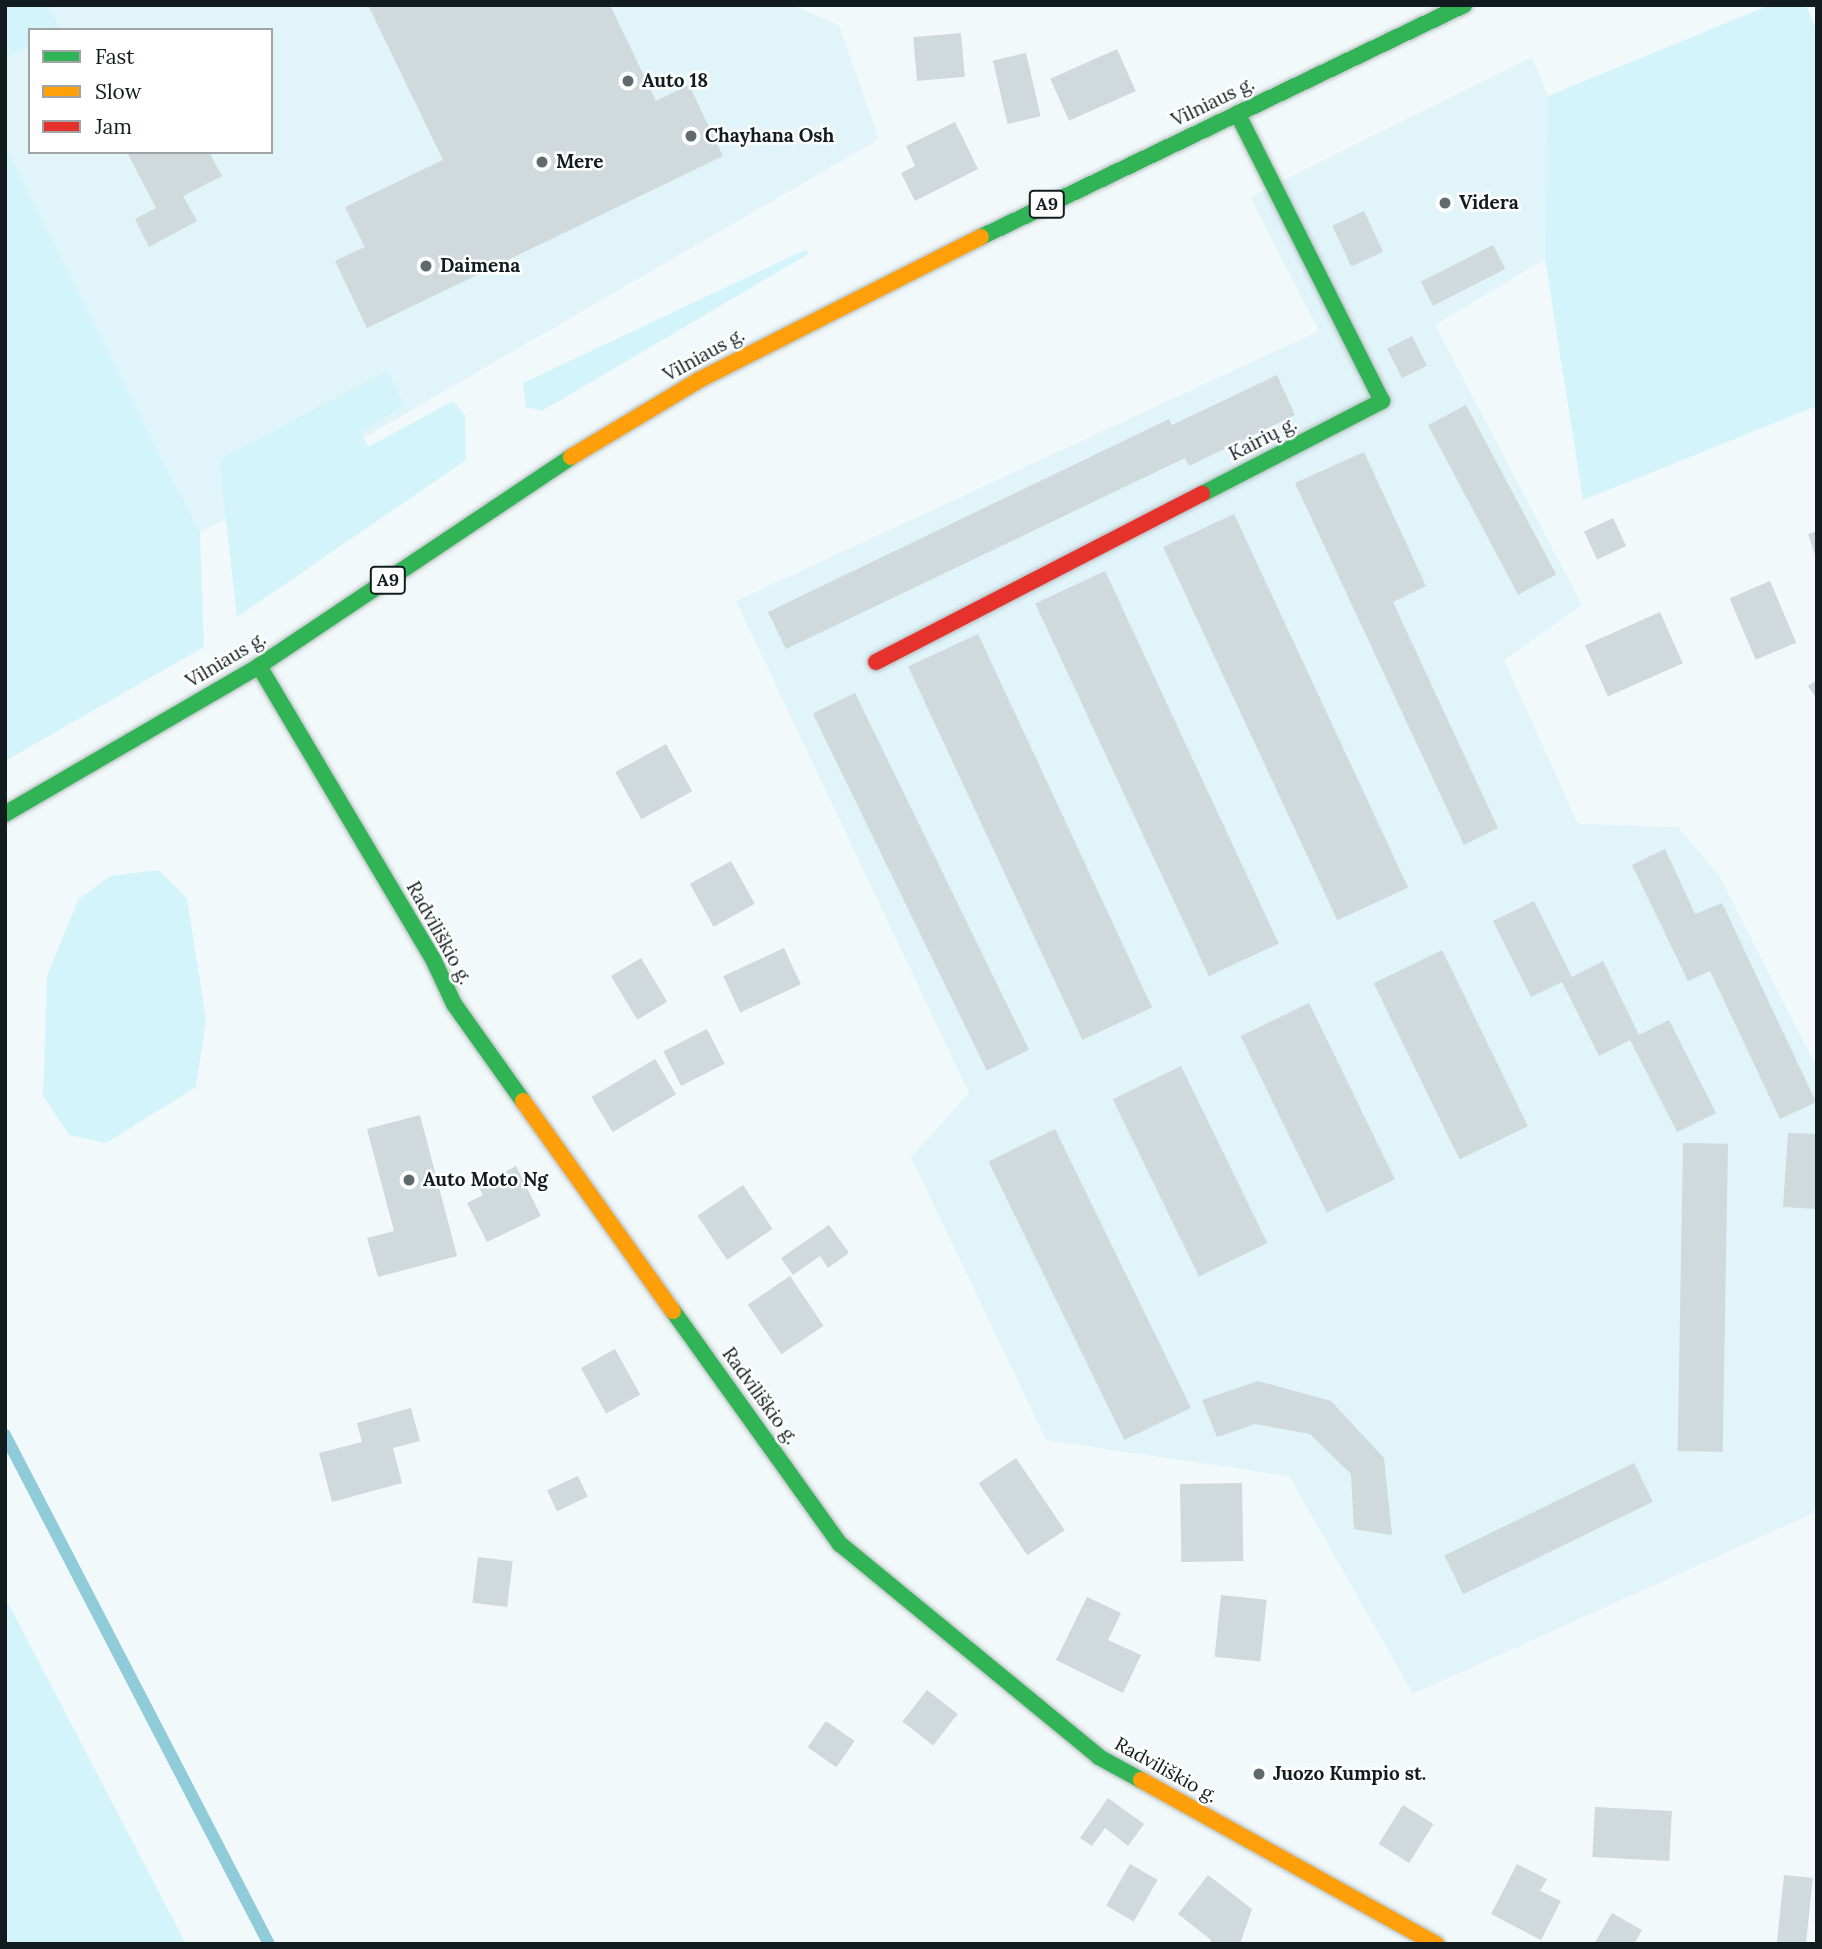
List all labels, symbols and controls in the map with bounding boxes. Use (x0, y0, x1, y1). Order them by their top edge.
legend (28, 28, 273, 154)
text: Fast (95, 43, 134, 70)
place label: Auto 18 (642, 70, 708, 92)
street label: Vilniaus g. (1168, 72, 1258, 132)
marker: Auto 18 (620, 73, 636, 89)
text: Slow (95, 78, 142, 105)
text: Jam (95, 113, 132, 140)
place label: Chayhana Osh (705, 125, 834, 147)
marker: Chayhana Osh (683, 128, 699, 144)
place label: Mere (556, 151, 603, 173)
marker: Mere (534, 154, 550, 170)
road number: A9 (1028, 190, 1066, 218)
place label: Videra (1459, 192, 1519, 214)
marker: Videra (1437, 195, 1453, 211)
place label: Daimena (440, 255, 520, 277)
marker: Daimena (418, 258, 434, 274)
street label: Vilniaus g. (659, 323, 749, 387)
street label: Kairių g. (1225, 412, 1301, 466)
road number: A9 (369, 566, 407, 594)
street label: Vilniaus g. (182, 627, 270, 693)
street label: Radviliškio g. (401, 878, 477, 988)
place label: Auto Moto Ng (423, 1169, 548, 1191)
marker: Auto Moto Ng (401, 1172, 417, 1188)
street label: Radviliškio g. (717, 1343, 803, 1449)
street label: Radviliškio g. (1111, 1732, 1221, 1808)
place label: Juozo Kumpio st. (1273, 1763, 1426, 1785)
marker: Juozo Kumpio st. (1251, 1766, 1267, 1782)

